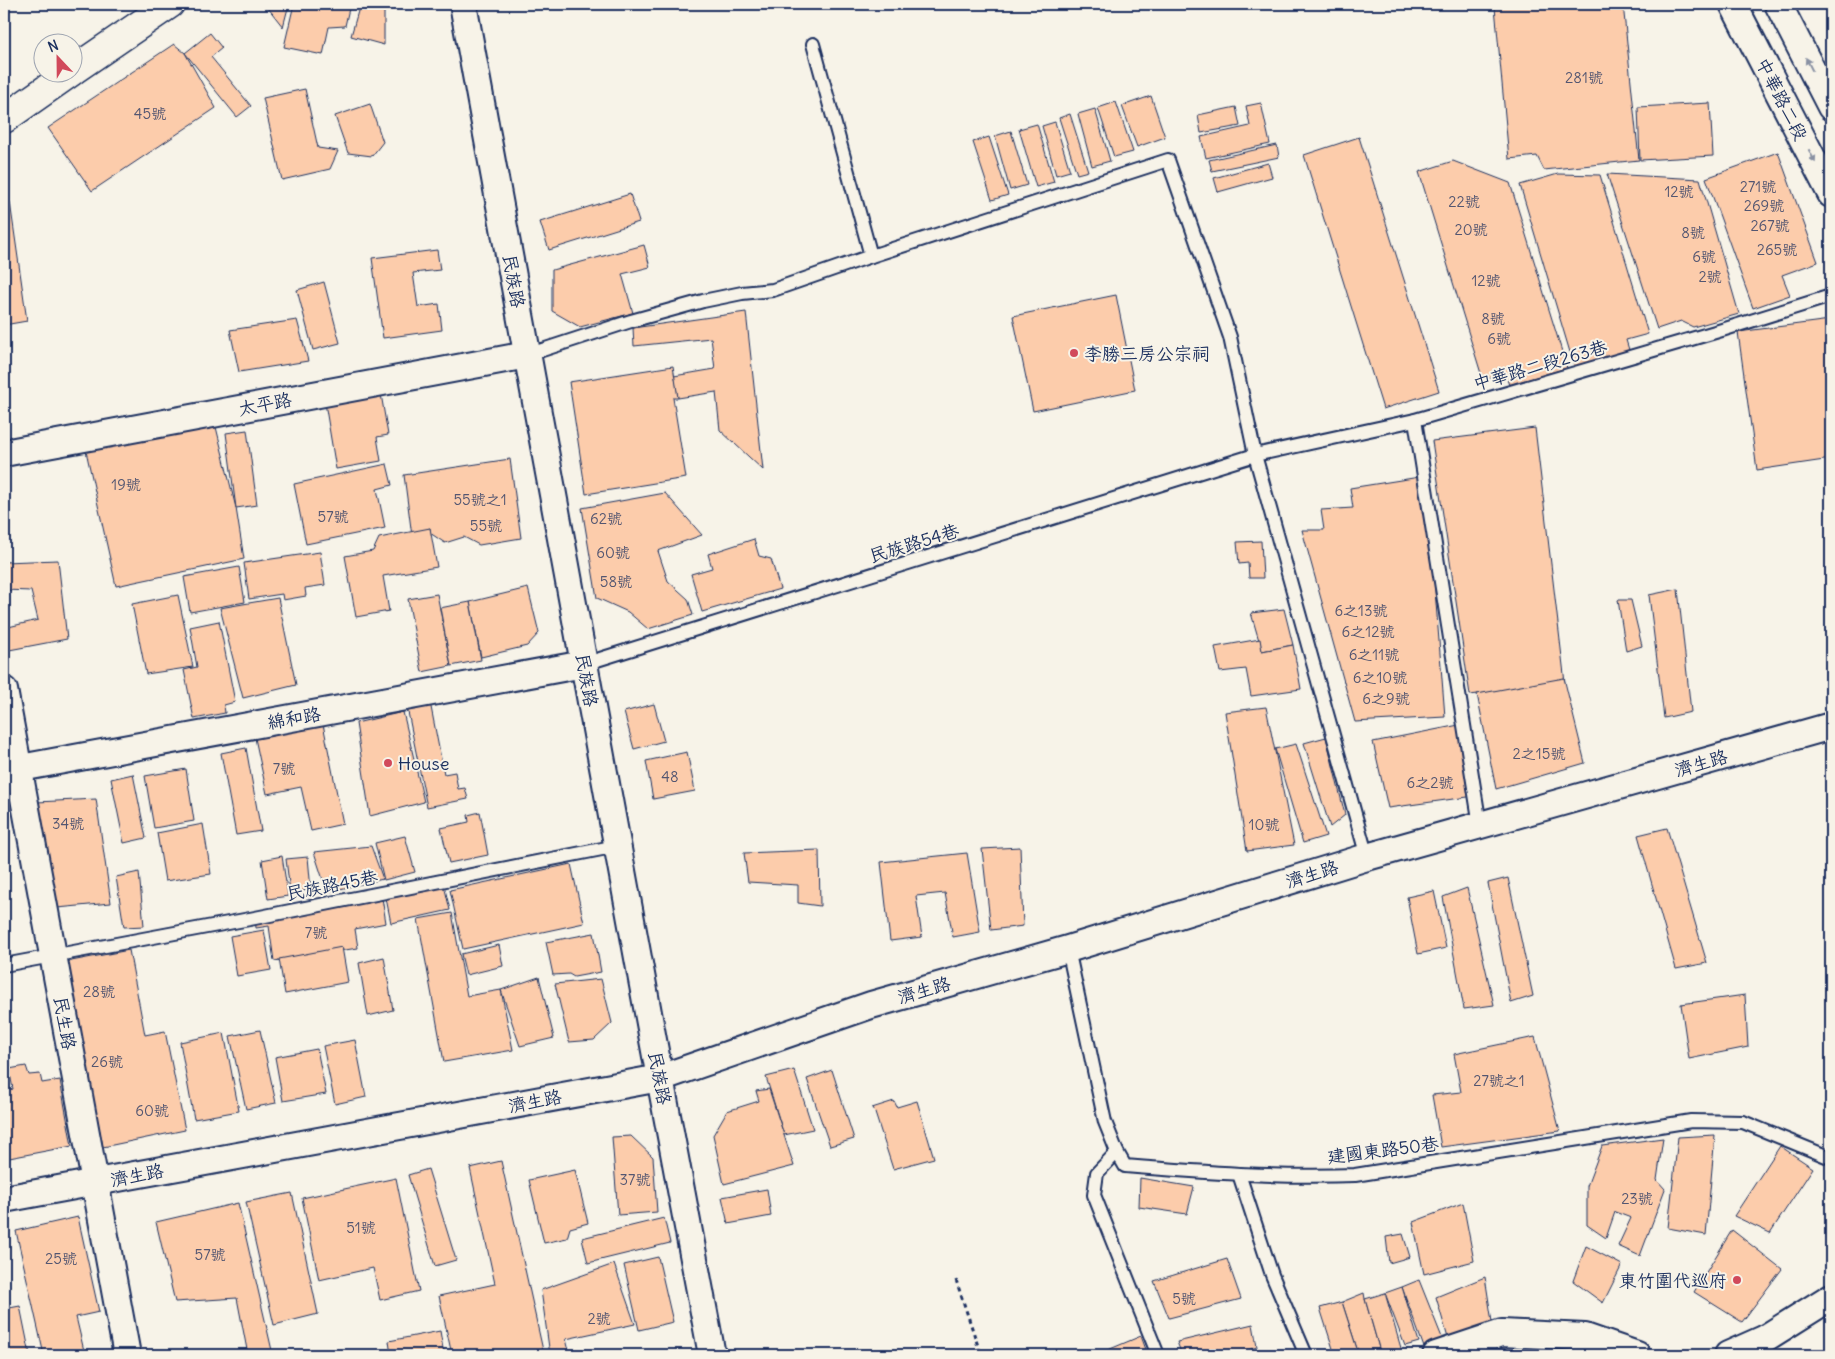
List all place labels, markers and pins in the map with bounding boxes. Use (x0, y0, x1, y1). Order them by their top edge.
place label: 李勝三房公宗祠 (1084, 342, 1210, 365)
marker: 李勝三房公宗祠 (1068, 347, 1080, 359)
place label: House (398, 752, 449, 775)
marker: House (382, 757, 394, 769)
place label: 東竹圍代巡府 (1619, 1269, 1727, 1292)
marker: 東竹圍代巡府 (1731, 1274, 1743, 1286)

